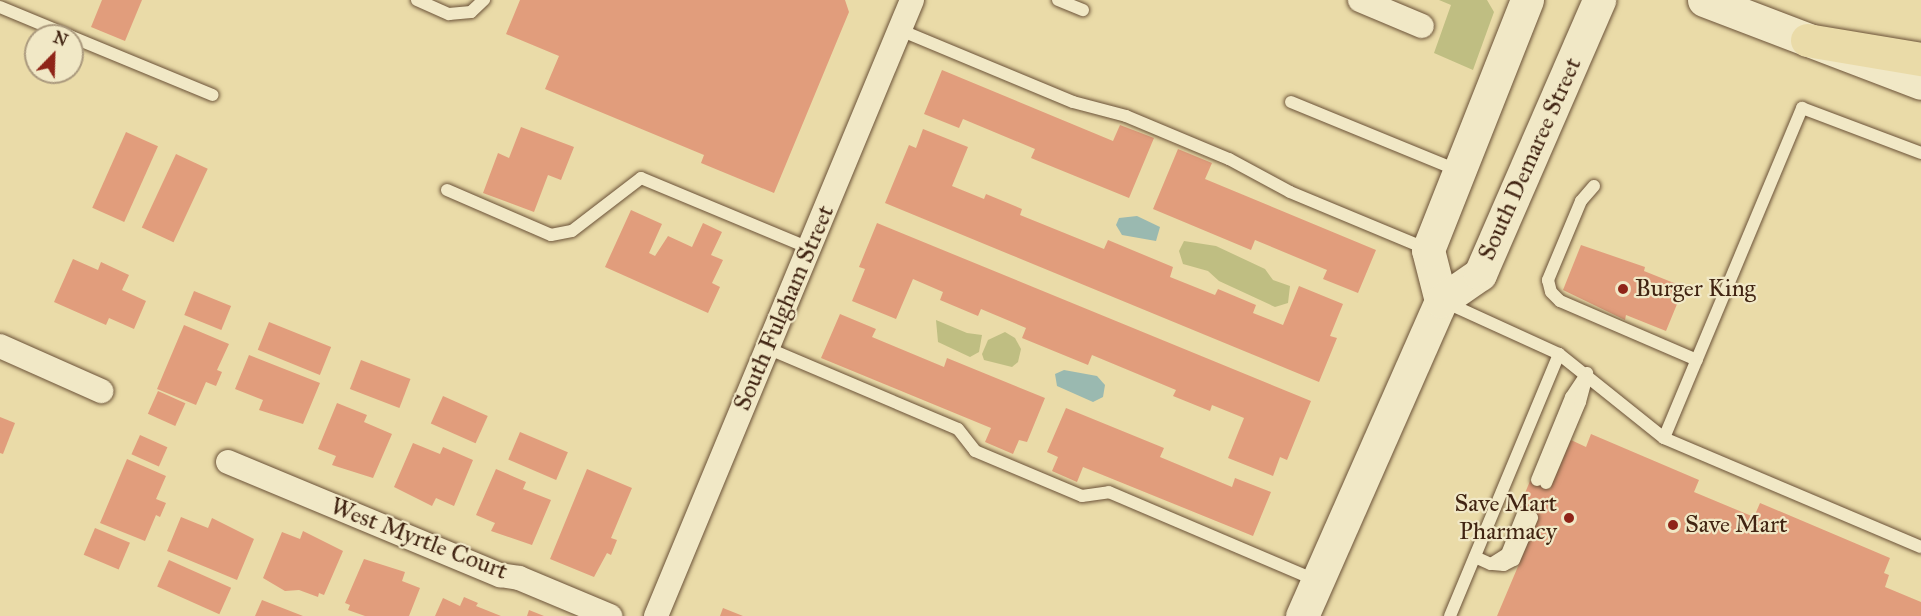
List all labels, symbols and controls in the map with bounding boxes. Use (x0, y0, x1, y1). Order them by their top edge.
north arrow (24, 24, 84, 84)
text: N (50, 27, 70, 50)
street label: South Demaree Street (1472, 53, 1588, 265)
street label: South Fulgham Street (728, 201, 840, 415)
place label: Burger King (1635, 275, 1756, 303)
marker: Burger King (1616, 282, 1630, 296)
place label: Save Mart Pharmacy (1455, 490, 1557, 546)
street label: West Myrtle Court (326, 492, 512, 586)
marker: Save Mart Pharmacy (1562, 511, 1576, 525)
place label: Save Mart (1685, 511, 1787, 539)
marker: Save Mart (1666, 518, 1680, 532)

